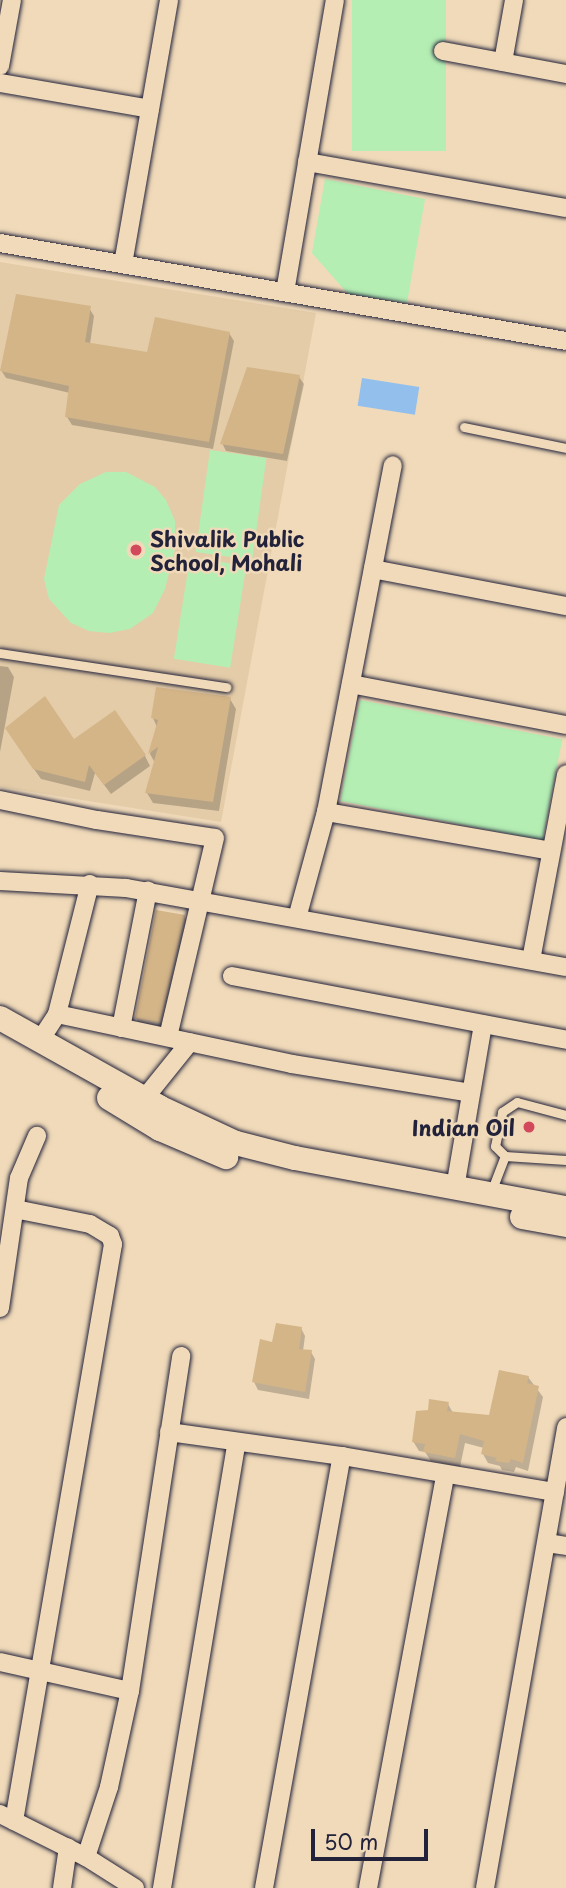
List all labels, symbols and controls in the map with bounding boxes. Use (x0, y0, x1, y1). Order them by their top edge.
place label: Shivalik Public School, Mohali (150, 525, 306, 575)
marker: Shivalik Public School, Mohali (128, 542, 144, 558)
place label: Indian Oil (411, 1114, 515, 1140)
marker: Indian Oil (521, 1119, 537, 1135)
scale bar (314, 1814, 431, 1858)
text: 50 m (324, 1825, 378, 1857)

